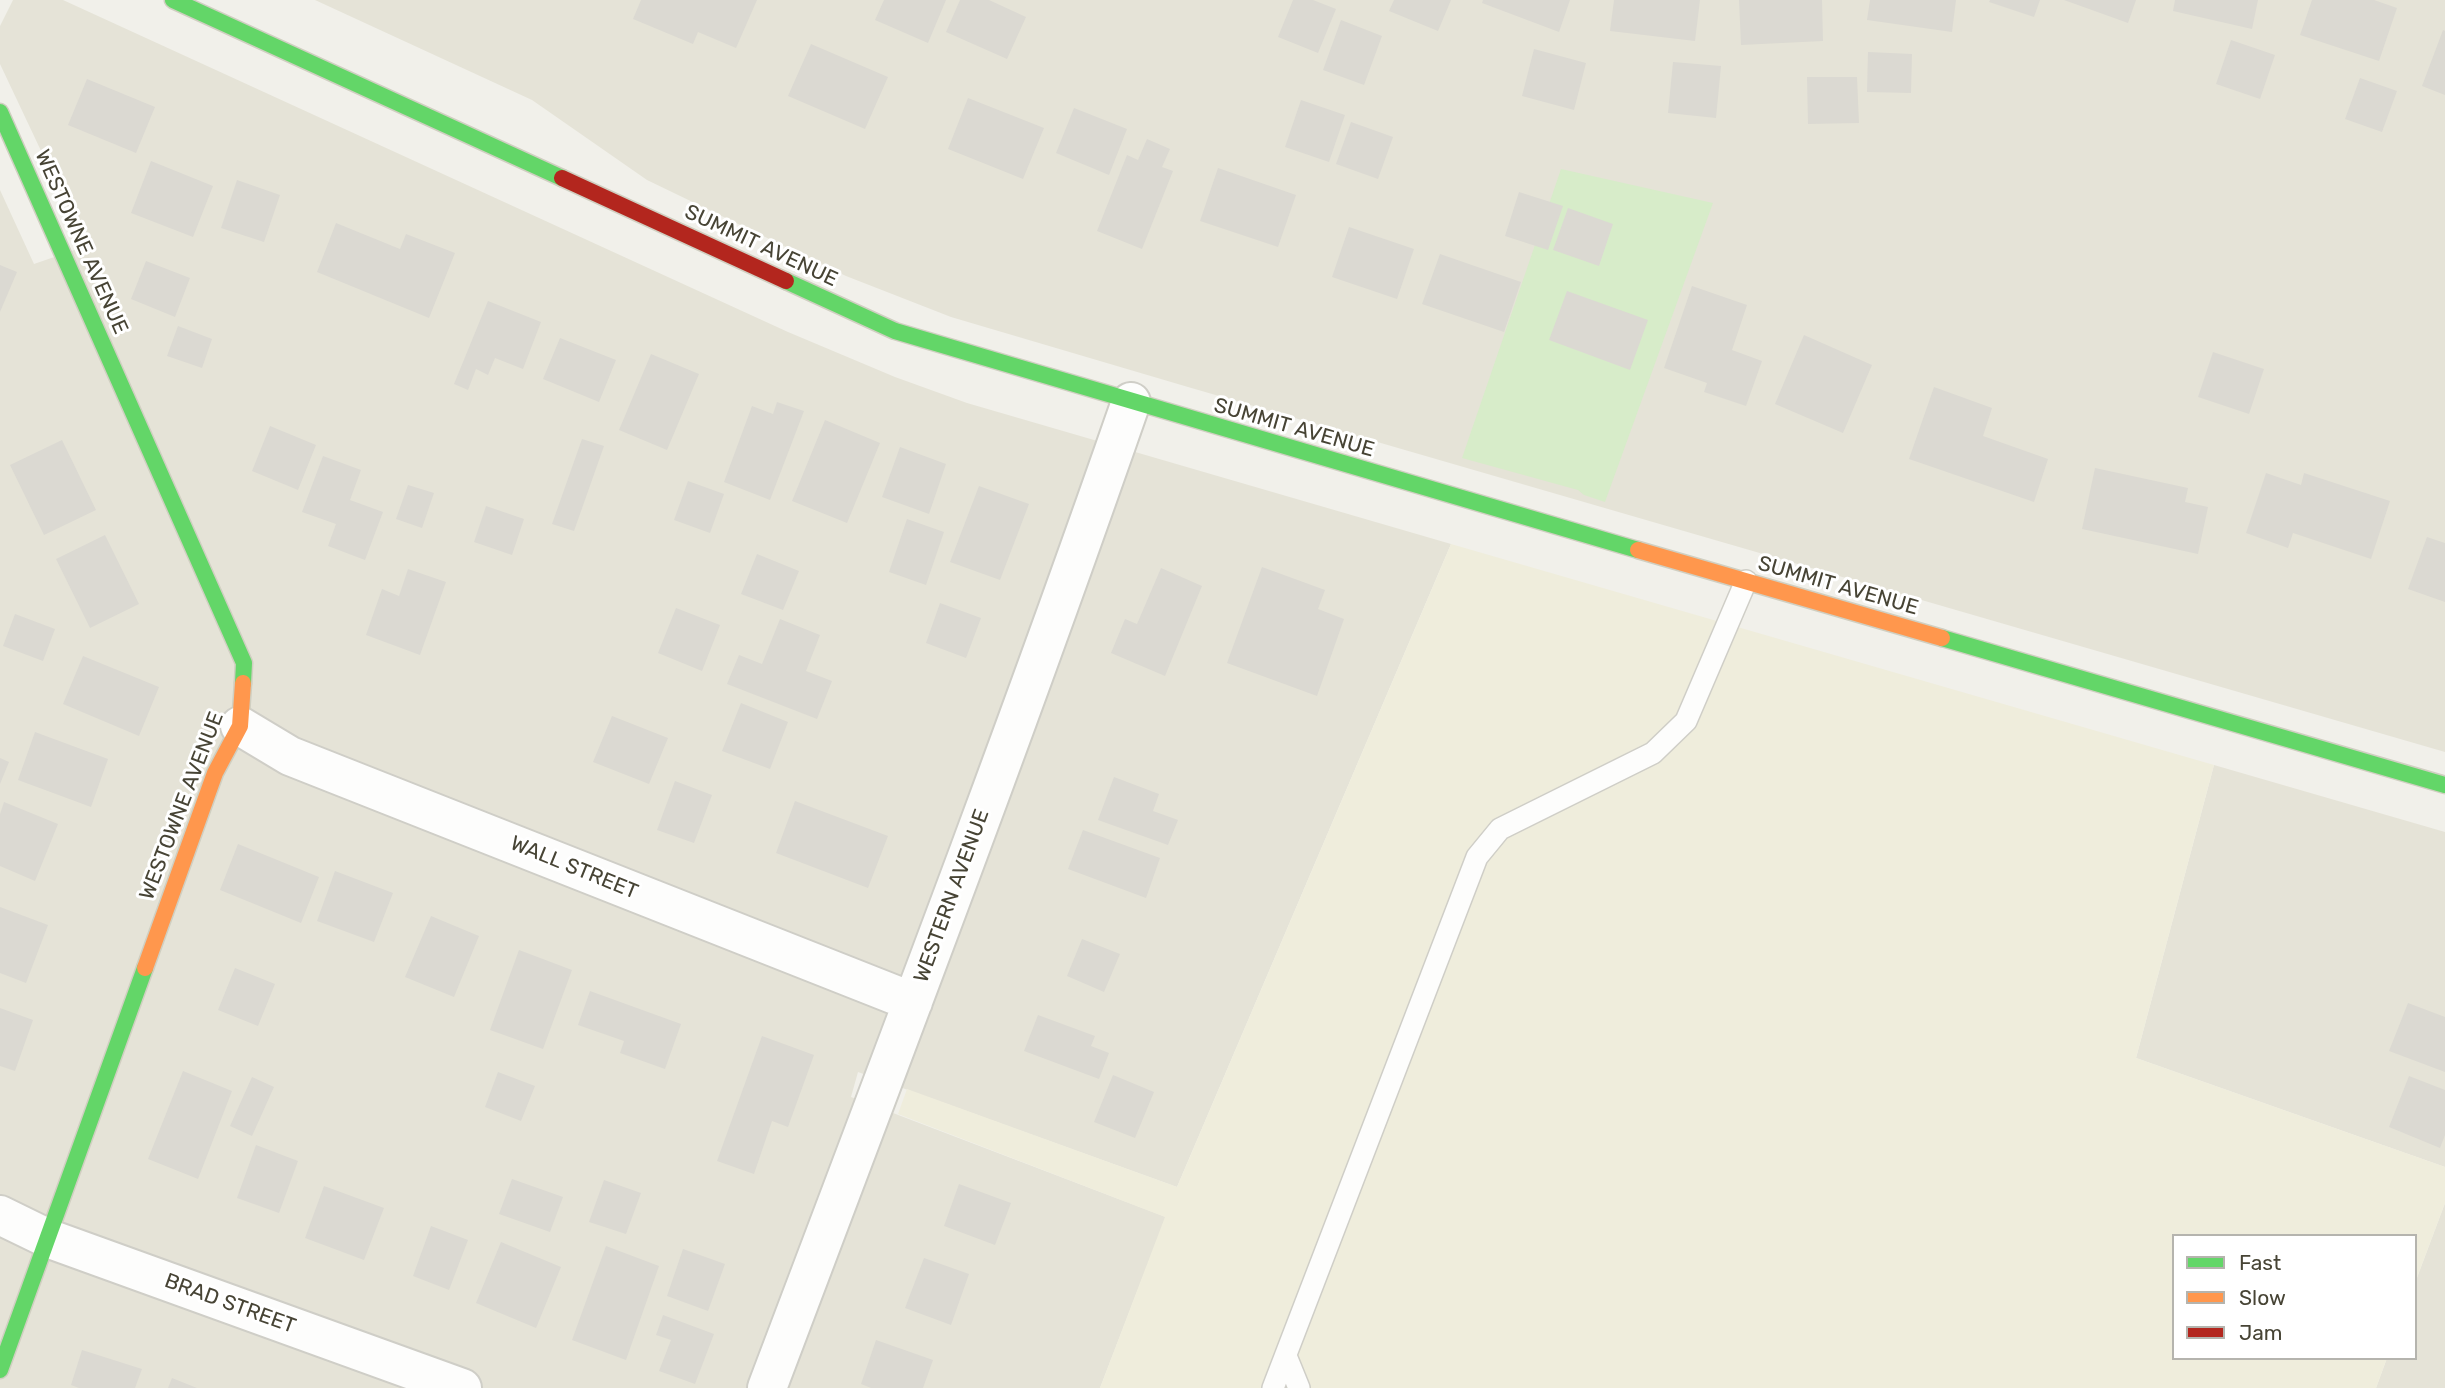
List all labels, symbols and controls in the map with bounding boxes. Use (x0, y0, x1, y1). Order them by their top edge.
street label: WESTOWNE AVENUE (29, 146, 133, 338)
street label: SUMMIT AVENUE (681, 200, 841, 292)
street label: SUMMIT AVENUE (1211, 393, 1377, 463)
street label: SUMMIT AVENUE (1755, 551, 1921, 621)
street label: WESTOWNE AVENUE (135, 709, 229, 903)
street label: WESTERN AVENUE (909, 806, 995, 986)
street label: WALL STREET (506, 831, 642, 905)
legend (2172, 1234, 2417, 1360)
text: Fast (2239, 1250, 2281, 1275)
street label: BRAD STREET (161, 1269, 299, 1339)
text: Slow (2239, 1285, 2286, 1310)
text: Jam (2239, 1320, 2283, 1345)

